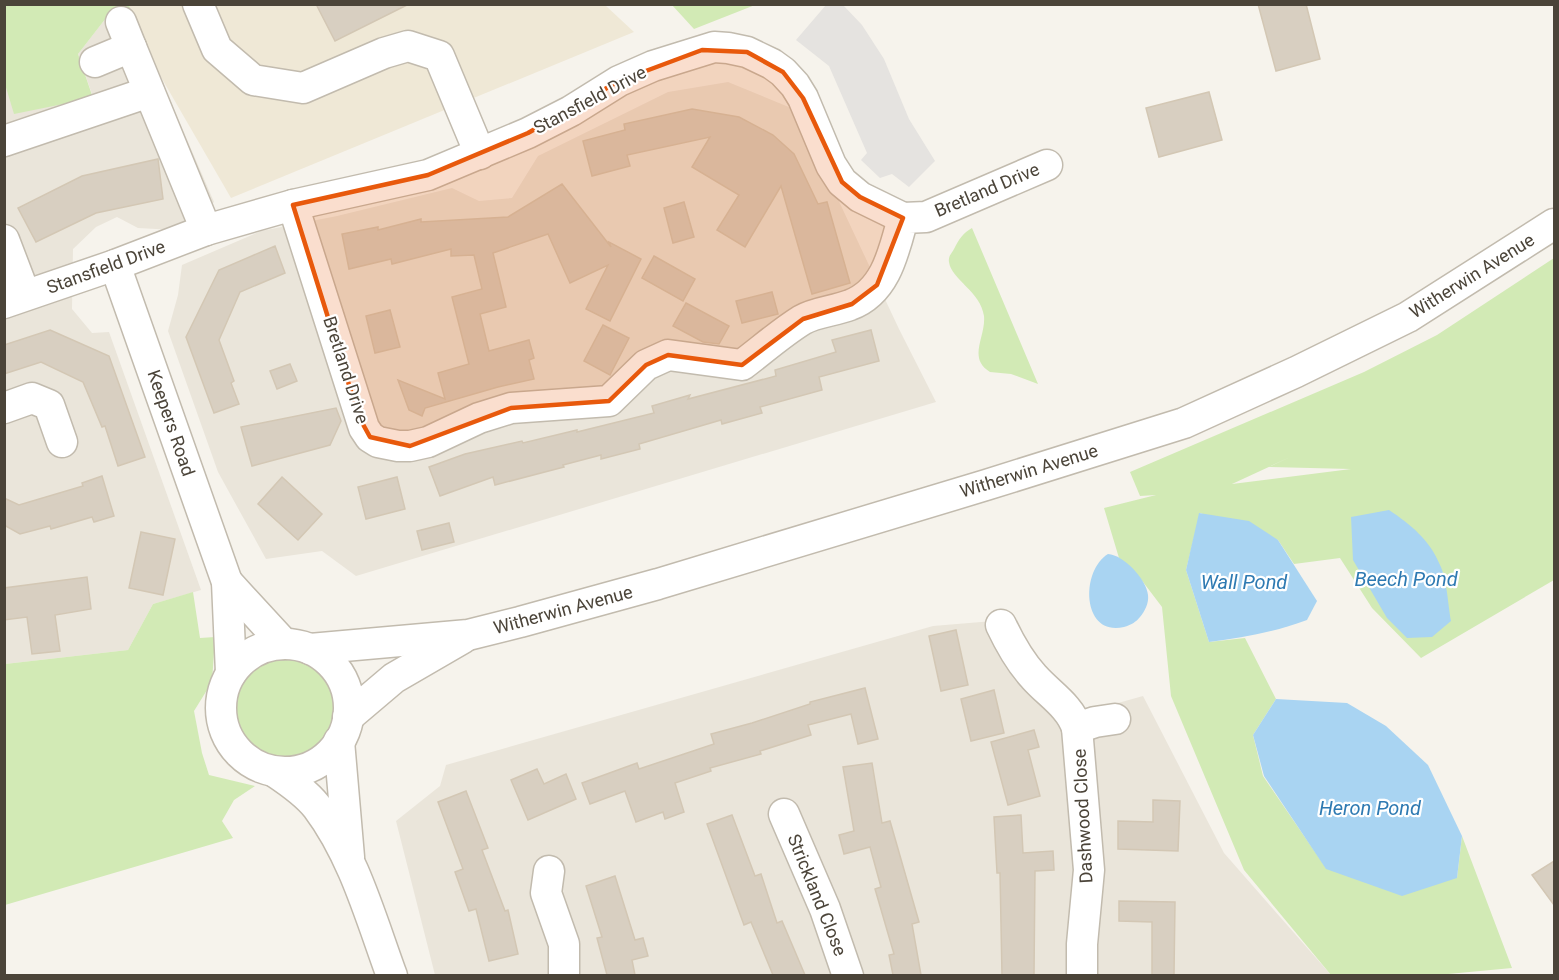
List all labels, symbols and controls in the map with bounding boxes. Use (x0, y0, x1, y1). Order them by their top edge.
street label: Stansfield Drive (530, 61, 650, 138)
street label: Bretland Drive (931, 158, 1042, 221)
street label: Witherwin Avenue (1405, 229, 1538, 322)
street label: Stansfield Drive (44, 235, 168, 298)
street label: Bretland Drive (319, 313, 374, 426)
street label: Keepers Road (143, 367, 199, 479)
street label: Witherwin Avenue (957, 440, 1100, 501)
water label: Beech Pond (1354, 567, 1459, 591)
water label: Wall Pond (1201, 570, 1288, 594)
street label: Witherwin Avenue (491, 581, 635, 638)
street label: Dashwood Close (1068, 748, 1097, 884)
water label: Heron Pond (1319, 796, 1422, 820)
street label: Strickland Close (783, 831, 851, 959)

